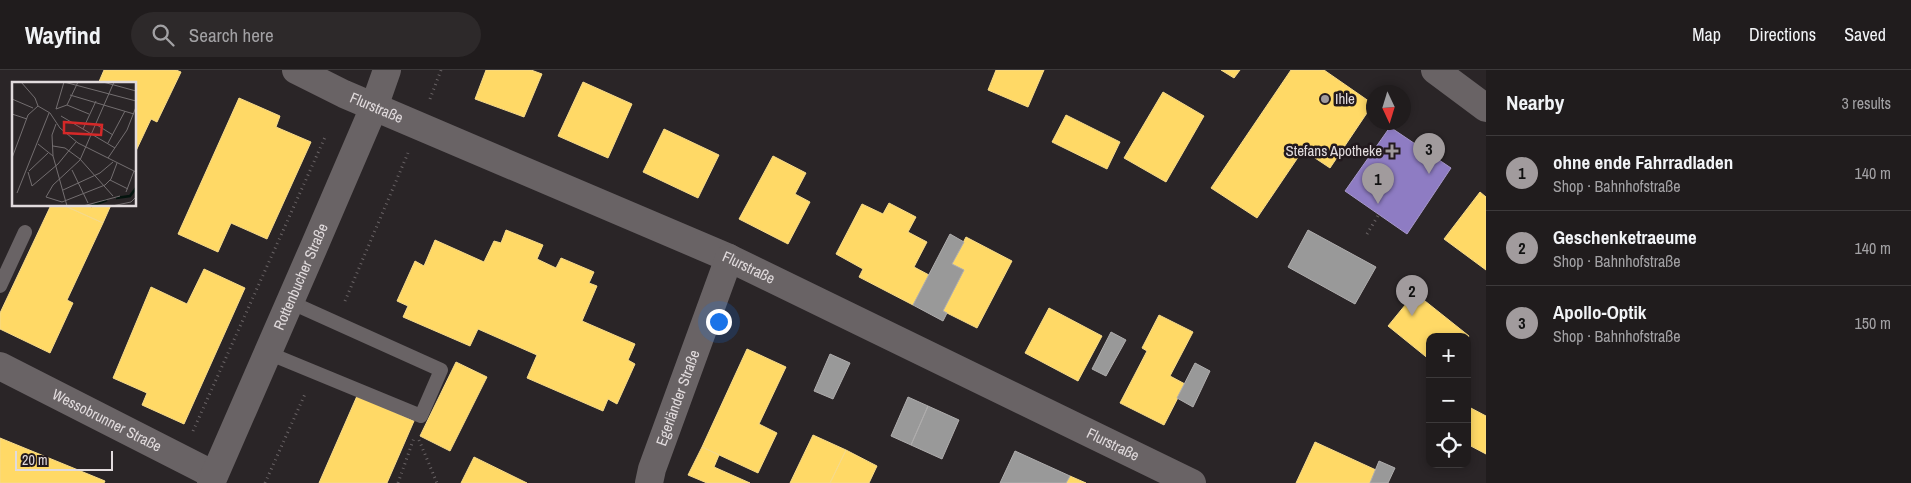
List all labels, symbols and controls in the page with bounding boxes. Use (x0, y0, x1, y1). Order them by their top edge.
search box (131, 12, 481, 57)
text: Wayfind (25, 19, 101, 51)
icon: search (149, 21, 177, 49)
text: Search here (189, 22, 274, 48)
text: Map (1692, 22, 1721, 47)
text: Directions (1749, 22, 1816, 47)
text: Saved (1844, 22, 1886, 47)
inset map (12, 82, 136, 206)
north arrow (1366, 85, 1411, 130)
street label: Flurstraße (347, 87, 407, 128)
place label: Ihle (1335, 88, 1355, 109)
text: Nearby (1506, 88, 1564, 117)
text: 3 results (1841, 92, 1891, 114)
marker: Ihle (1319, 93, 1331, 105)
pin: 3 (1413, 133, 1445, 174)
place label: Stefans Apotheke (1286, 140, 1382, 161)
marker: Stefans Apotheke (1386, 145, 1398, 157)
text: ohne ende Fahrradladen (1553, 149, 1733, 175)
text: 1 (1518, 162, 1526, 184)
text: 140 m (1855, 162, 1891, 184)
pin: 1 (1362, 163, 1394, 204)
text: Shop · Bahnhofstraße (1553, 175, 1681, 197)
street label: Rottenbucher Straße (268, 220, 333, 333)
text: Geschenketraeume (1553, 224, 1697, 250)
text: 2 (1518, 237, 1526, 259)
text: 140 m (1855, 237, 1891, 259)
street label: Flurstraße (719, 245, 779, 289)
text: Shop · Bahnhofstraße (1553, 250, 1681, 272)
pin: 2 (1396, 275, 1428, 316)
text: Apollo-Optik (1553, 299, 1646, 325)
your location (706, 309, 732, 335)
text: 3 (1518, 312, 1526, 334)
text: 150 m (1855, 312, 1891, 334)
text: Shop · Bahnhofstraße (1553, 325, 1681, 347)
map controls (1426, 333, 1471, 468)
button: + (1426, 333, 1471, 378)
street label: Egerländer Straße (650, 347, 705, 449)
button: − (1426, 378, 1471, 423)
street label: Wessobrunner Straße (49, 383, 166, 457)
street label: Flurstraße (1083, 422, 1143, 466)
button: locate (1426, 423, 1471, 468)
scale bar (15, 448, 112, 471)
text: 20 m (22, 451, 48, 469)

